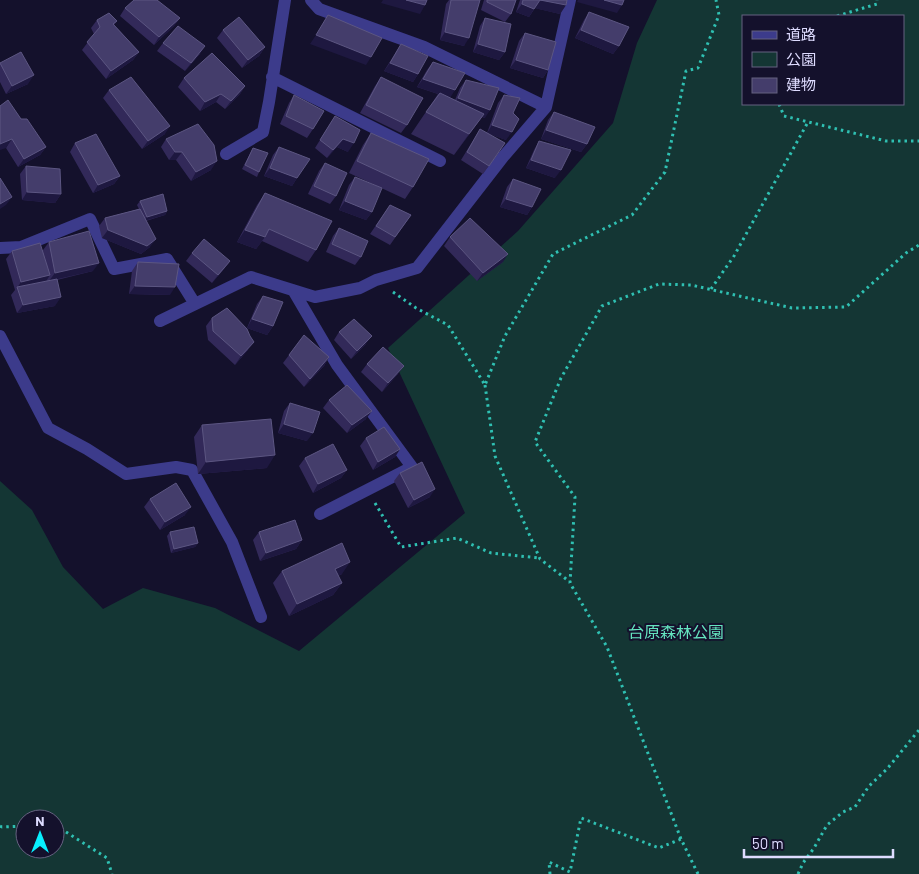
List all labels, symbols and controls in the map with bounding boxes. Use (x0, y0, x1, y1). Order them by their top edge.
legend (742, 15, 904, 105)
text: 道路 (786, 25, 816, 43)
text: 公園 (786, 50, 816, 68)
text: 建物 (786, 75, 816, 93)
park label: 台原森林公園 (628, 622, 724, 641)
north arrow (15, 809, 65, 859)
text: N (35, 812, 45, 829)
scale bar (744, 826, 893, 858)
text: 50 m (752, 834, 784, 852)

